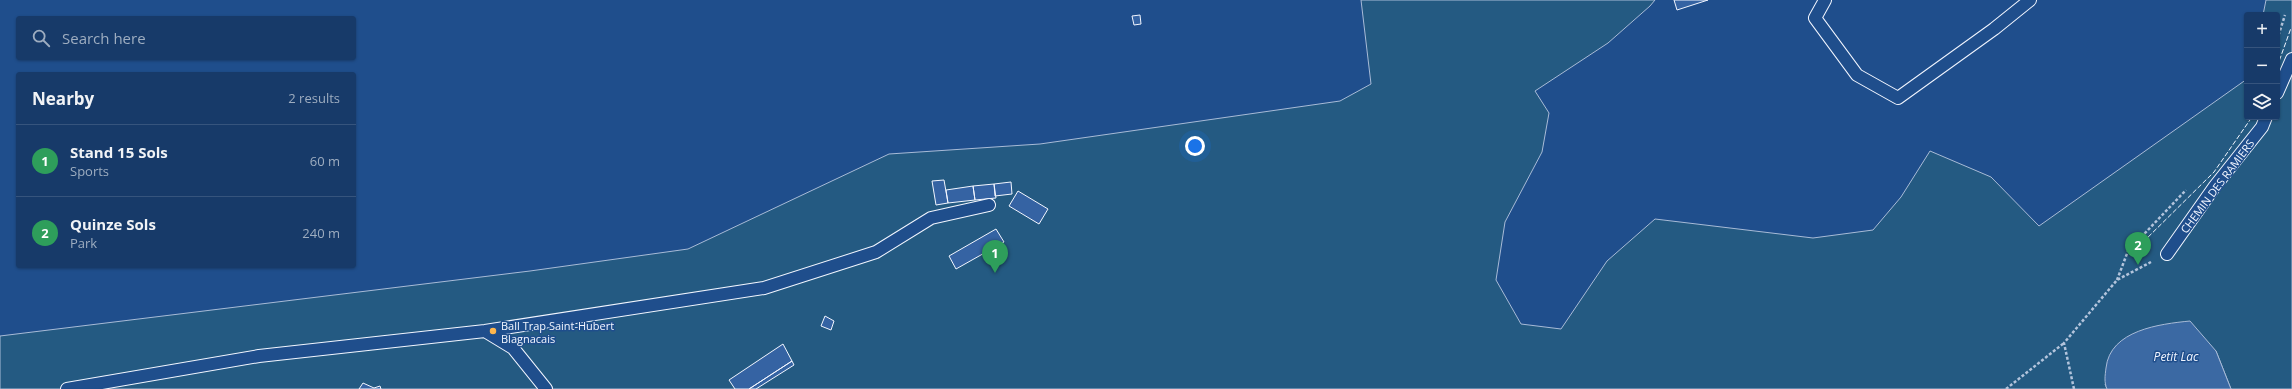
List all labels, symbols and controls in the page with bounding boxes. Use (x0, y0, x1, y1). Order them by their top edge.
map controls (2244, 12, 2280, 120)
button: + (2244, 12, 2280, 48)
search box (16, 16, 356, 60)
icon: search (30, 27, 52, 49)
text: Search here (62, 28, 146, 48)
button: − (2244, 48, 2280, 84)
button: layers (2244, 84, 2280, 120)
text: Nearby (32, 87, 94, 110)
text: 2 results (288, 89, 340, 107)
your location (1185, 136, 1205, 156)
street label: CHEMIN DES RAMIERS (2177, 136, 2257, 236)
text: Stand 15 Sols (70, 142, 168, 162)
text: 1 (41, 152, 49, 170)
text: 60 m (310, 152, 340, 170)
text: Sports (70, 162, 109, 180)
text: Quinze Sols (70, 214, 156, 234)
text: 2 (41, 224, 49, 242)
text: 240 m (302, 224, 340, 242)
pin: 2 (2125, 232, 2151, 265)
text: Park (70, 234, 97, 252)
pin: 1 (982, 240, 1008, 273)
place label: Ball Trap Saint-Hubert Blagnacais (501, 318, 614, 346)
marker: Ball Trap Saint-Hubert Blagnacais (488, 326, 498, 336)
water label: Petit Lac (2154, 348, 2199, 365)

